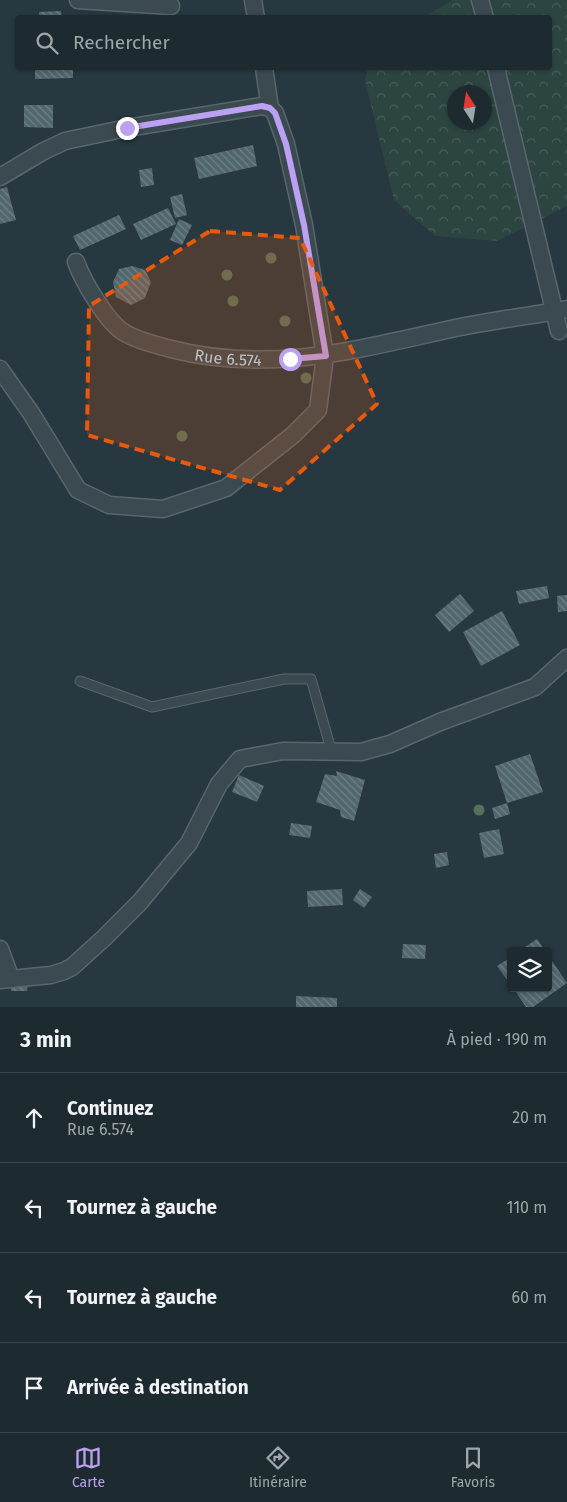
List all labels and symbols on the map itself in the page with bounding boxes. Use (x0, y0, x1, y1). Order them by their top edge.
north arrow (447, 85, 492, 130)
route end (116, 117, 139, 140)
street label: Rue 6.574 (193, 345, 262, 370)
route start (279, 348, 302, 371)

